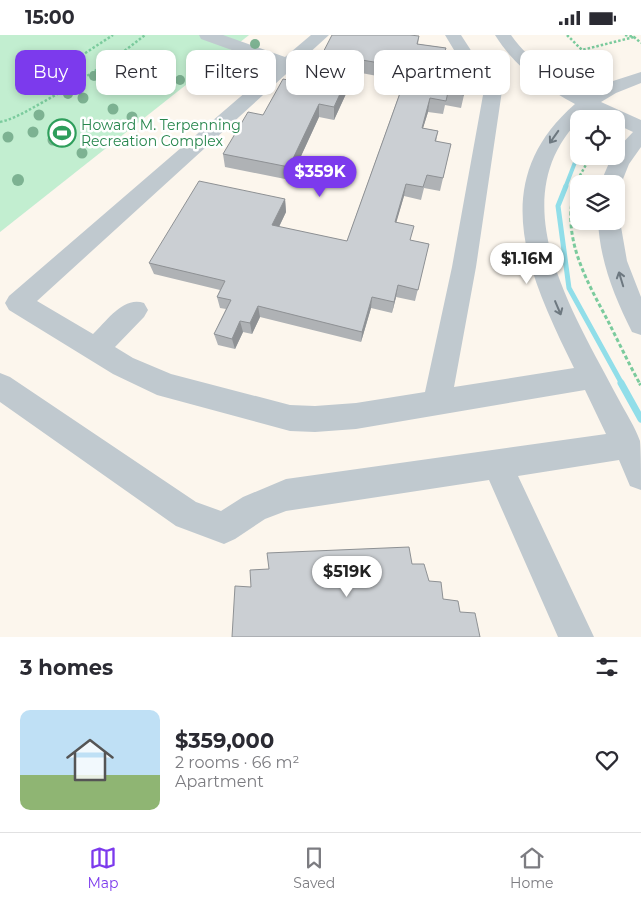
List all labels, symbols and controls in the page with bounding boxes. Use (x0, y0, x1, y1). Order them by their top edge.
text: 15:00 (25, 6, 75, 29)
chip: Buy (15, 50, 86, 95)
chip: Rent (96, 50, 176, 95)
chip: Filters (186, 50, 276, 95)
chip: New (286, 50, 364, 95)
chip: Apartment (374, 50, 510, 95)
chip: House (520, 50, 613, 95)
map controls (570, 110, 625, 230)
button: locate (570, 110, 625, 165)
place label: Howard M. Terpenning Recreation Complex (81, 116, 241, 150)
sports icon: Howard M. Terpenning Recreation Complex (47, 118, 77, 148)
one-way arrow (549, 130, 559, 144)
pin: $359K (285, 155, 355, 198)
text: $359K (294, 162, 346, 181)
button: layers (570, 175, 625, 230)
pin: $1.16M (486, 243, 568, 285)
text: $1.16M (501, 249, 553, 268)
one-way arrow (615, 272, 625, 288)
one-way arrow (554, 300, 564, 315)
pin: $519K (312, 555, 382, 598)
text: $519K (323, 562, 371, 581)
icon: filters (593, 653, 621, 681)
text: 3 homes (20, 655, 113, 680)
text: $359,000 (175, 728, 274, 753)
icon: home (60, 730, 120, 790)
icon: heart (593, 746, 621, 774)
text: 2 rooms · 66 m² (175, 753, 299, 772)
text: Apartment (175, 772, 264, 791)
tab: Map (87, 844, 119, 892)
tab: Saved (293, 844, 335, 892)
tab: Home (510, 844, 554, 892)

